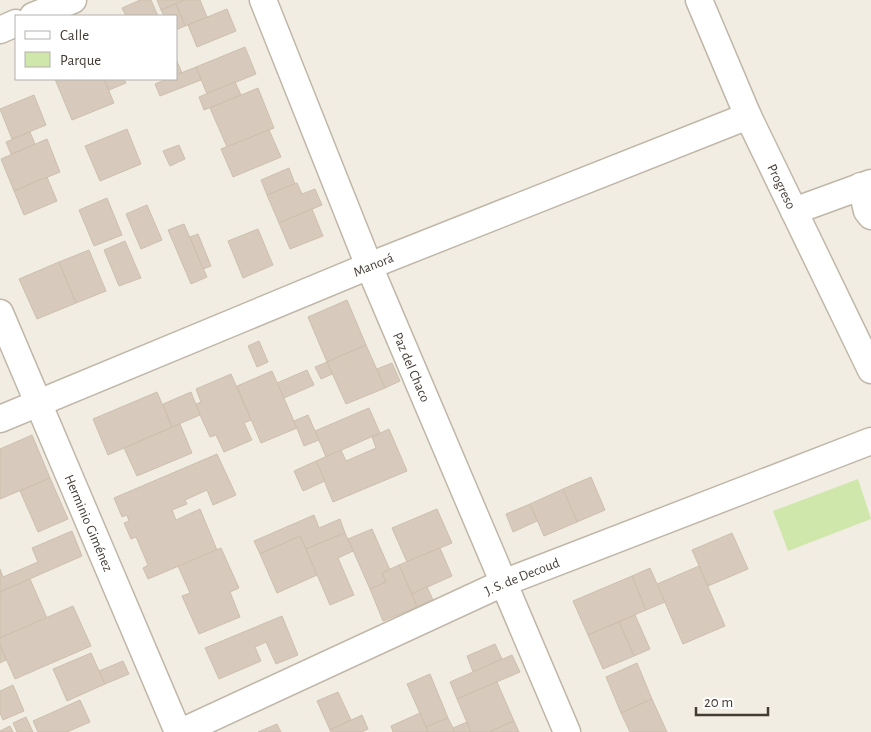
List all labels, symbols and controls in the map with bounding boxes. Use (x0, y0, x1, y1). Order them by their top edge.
legend (15, 15, 178, 80)
text: Calle (60, 28, 89, 43)
text: Parque (60, 53, 101, 68)
street label: Progreso (764, 162, 798, 212)
street label: Manorá (351, 251, 396, 280)
street label: Paz del Chaco (390, 330, 432, 404)
street label: Herminio Giménez (62, 473, 115, 574)
street label: J. S. de Decoud (483, 556, 562, 598)
scale bar (696, 684, 768, 716)
text: 20 m (704, 695, 733, 710)

